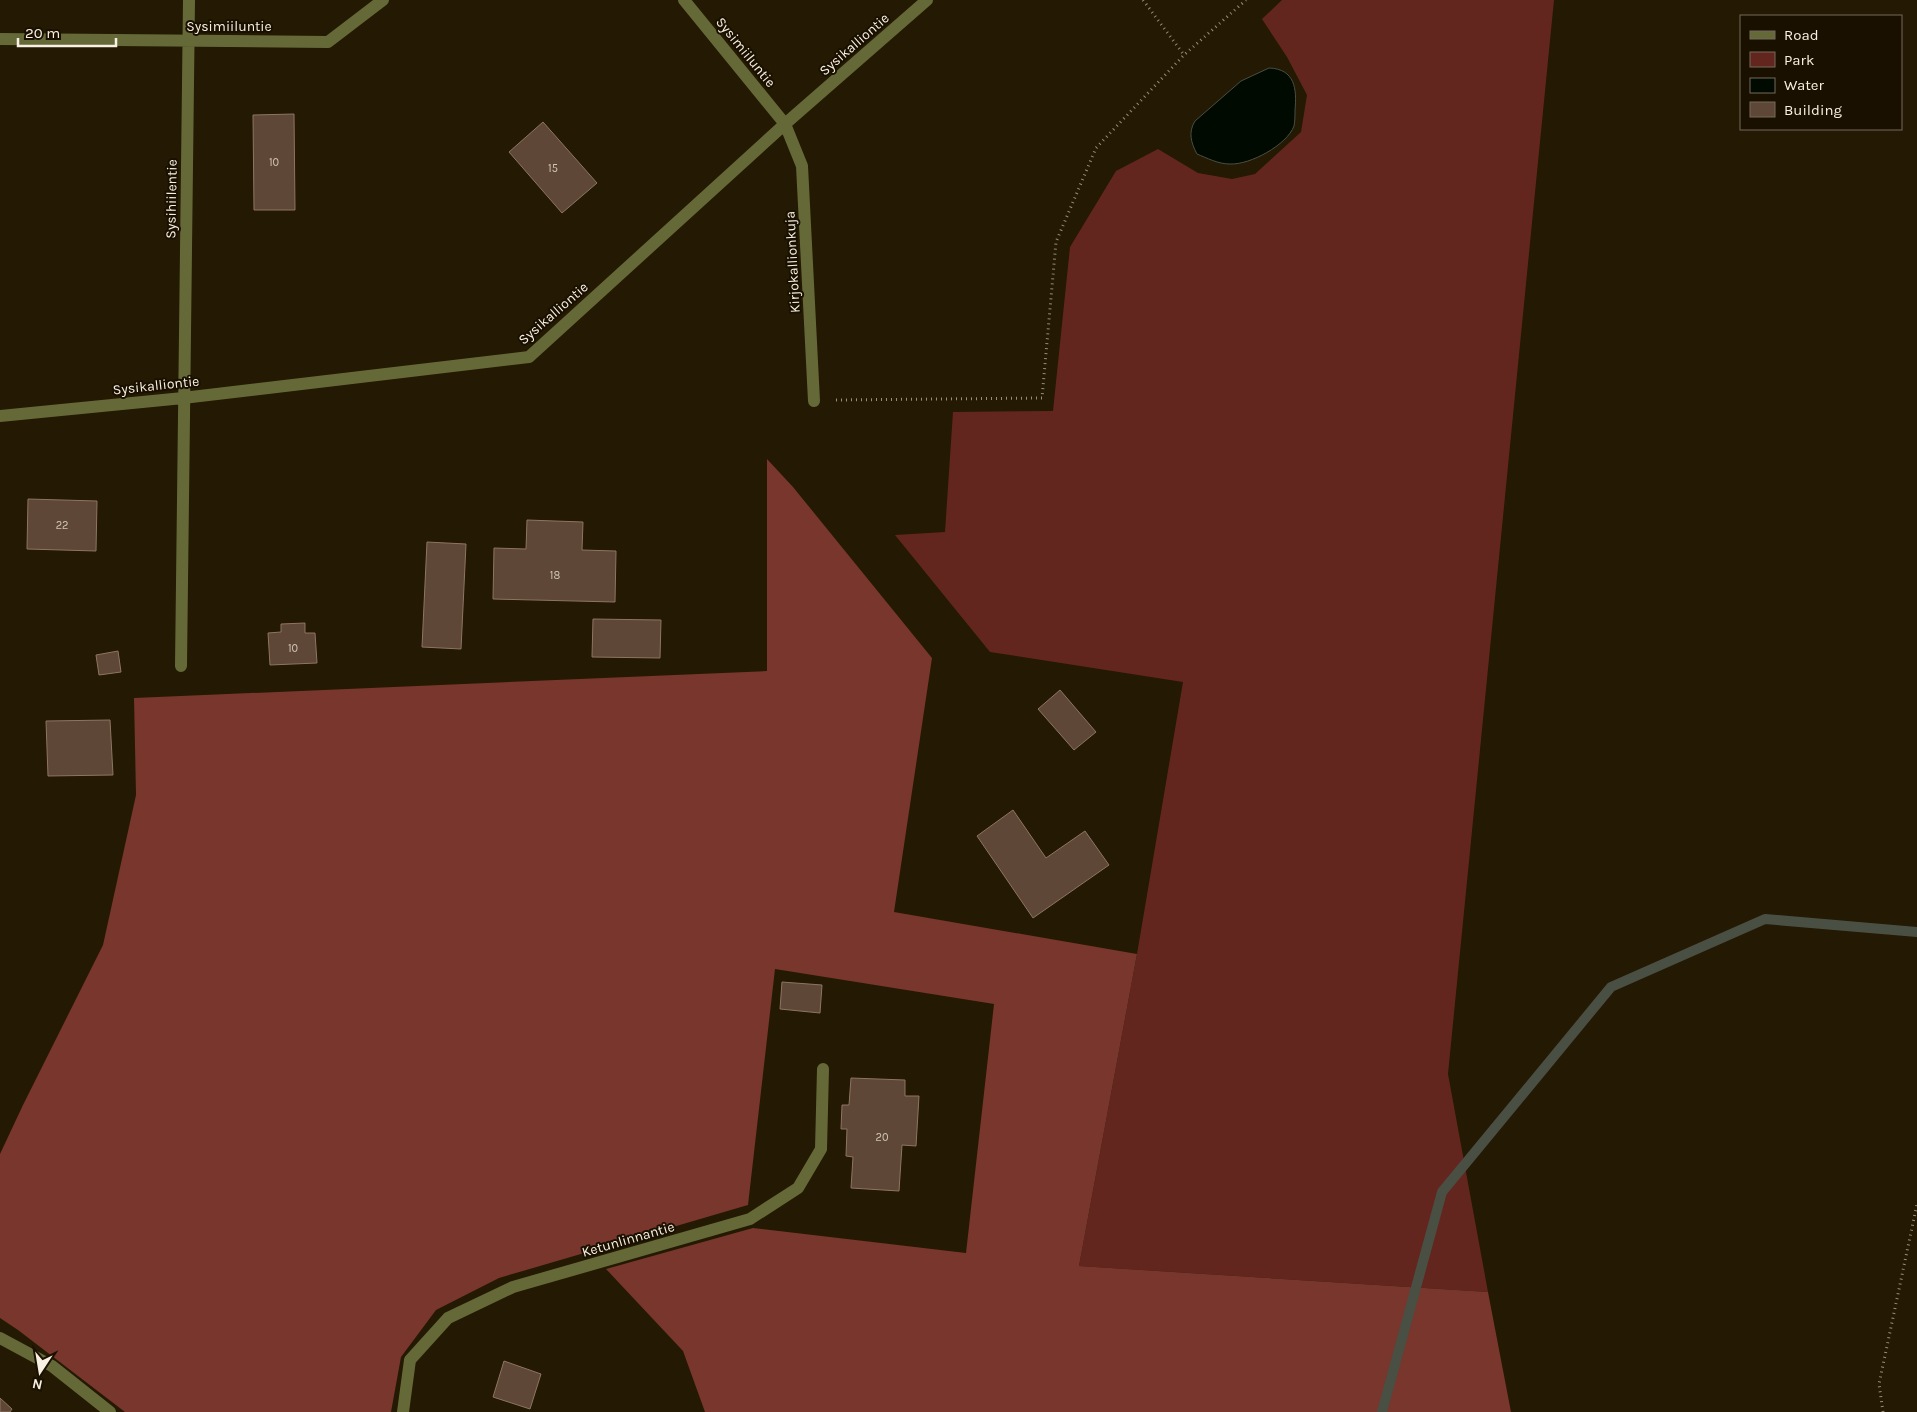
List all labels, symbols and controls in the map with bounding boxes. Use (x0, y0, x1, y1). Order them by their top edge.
street label: Sysikalliontie (816, 9, 893, 79)
street label: Sysimiiluntie (712, 14, 779, 91)
scale bar (18, 15, 115, 47)
legend (1740, 15, 1902, 130)
street label: Sysimiiluntie (186, 18, 272, 35)
text: 20 m (25, 24, 60, 42)
text: Road (1784, 26, 1819, 44)
text: Park (1784, 51, 1814, 69)
text: Water (1784, 76, 1825, 94)
text: Building (1784, 101, 1842, 119)
house number: 10 (269, 156, 279, 169)
street label: Sysihiilentie (162, 159, 181, 239)
house number: 15 (548, 162, 558, 175)
street label: Kirjokallionkuja (781, 211, 804, 313)
street label: Sysikalliontie (515, 278, 592, 348)
street label: Sysikalliontie (112, 373, 200, 398)
house number: 22 (56, 519, 68, 532)
house number: 18 (550, 569, 560, 582)
house number: 10 (288, 642, 298, 655)
house number: 20 (876, 1131, 888, 1144)
street label: Ketunlinnantie (580, 1218, 676, 1261)
north arrow (15, 1347, 65, 1397)
text: N (31, 1375, 44, 1394)

